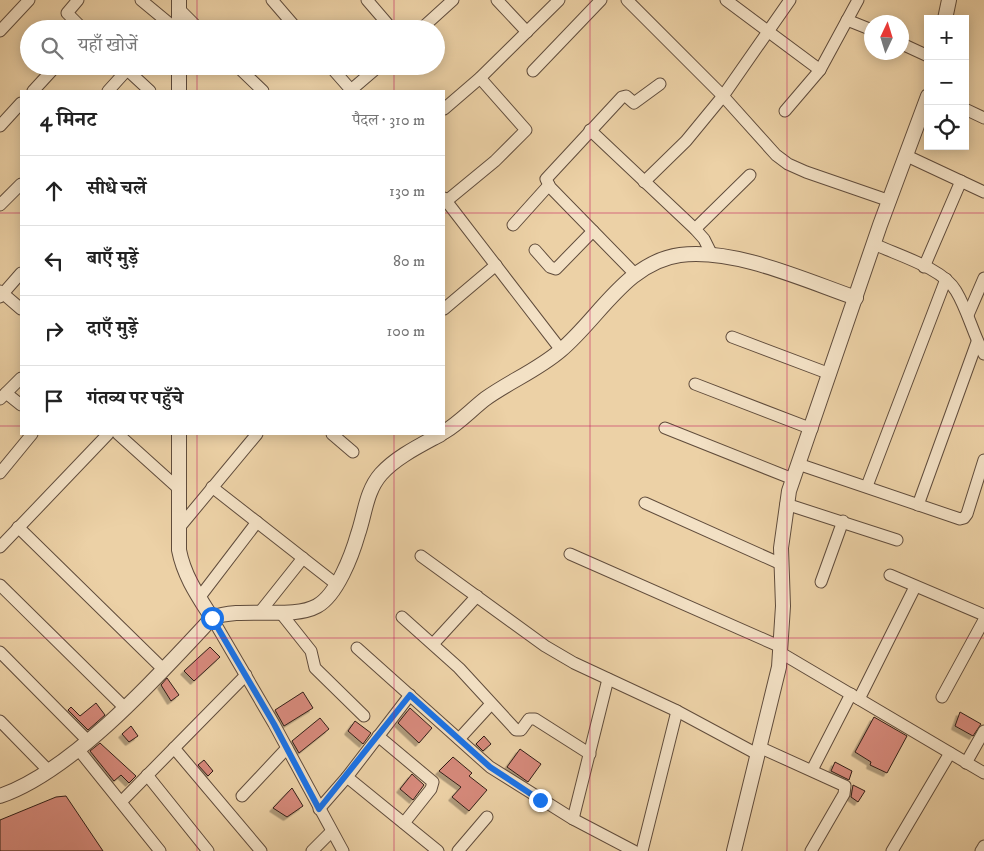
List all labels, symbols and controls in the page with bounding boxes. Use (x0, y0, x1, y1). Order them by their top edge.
north arrow (864, 15, 909, 60)
map controls (924, 15, 969, 150)
button: + (924, 15, 969, 60)
search box (20, 20, 445, 75)
icon: search (38, 34, 66, 62)
text: यहाँ खोजें (78, 34, 138, 57)
button: − (924, 60, 969, 105)
button: locate (924, 105, 969, 150)
text: 4 मिनट (40, 107, 96, 133)
text: पैदल · 310 m (352, 110, 425, 130)
icon: ahead (40, 177, 68, 205)
text: सीधे चलें (87, 177, 146, 200)
text: 130 m (389, 181, 425, 201)
icon: left (40, 247, 68, 275)
text: बाएँ मुड़ें (87, 247, 138, 270)
text: 80 m (393, 251, 425, 271)
icon: right (40, 317, 68, 345)
text: दाएँ मुड़ें (87, 317, 138, 340)
text: 100 m (387, 321, 425, 341)
icon: arrive (40, 387, 68, 415)
text: गंतव्य पर पहुँचे (87, 387, 183, 410)
route start (201, 607, 224, 630)
route end (529, 789, 552, 812)

